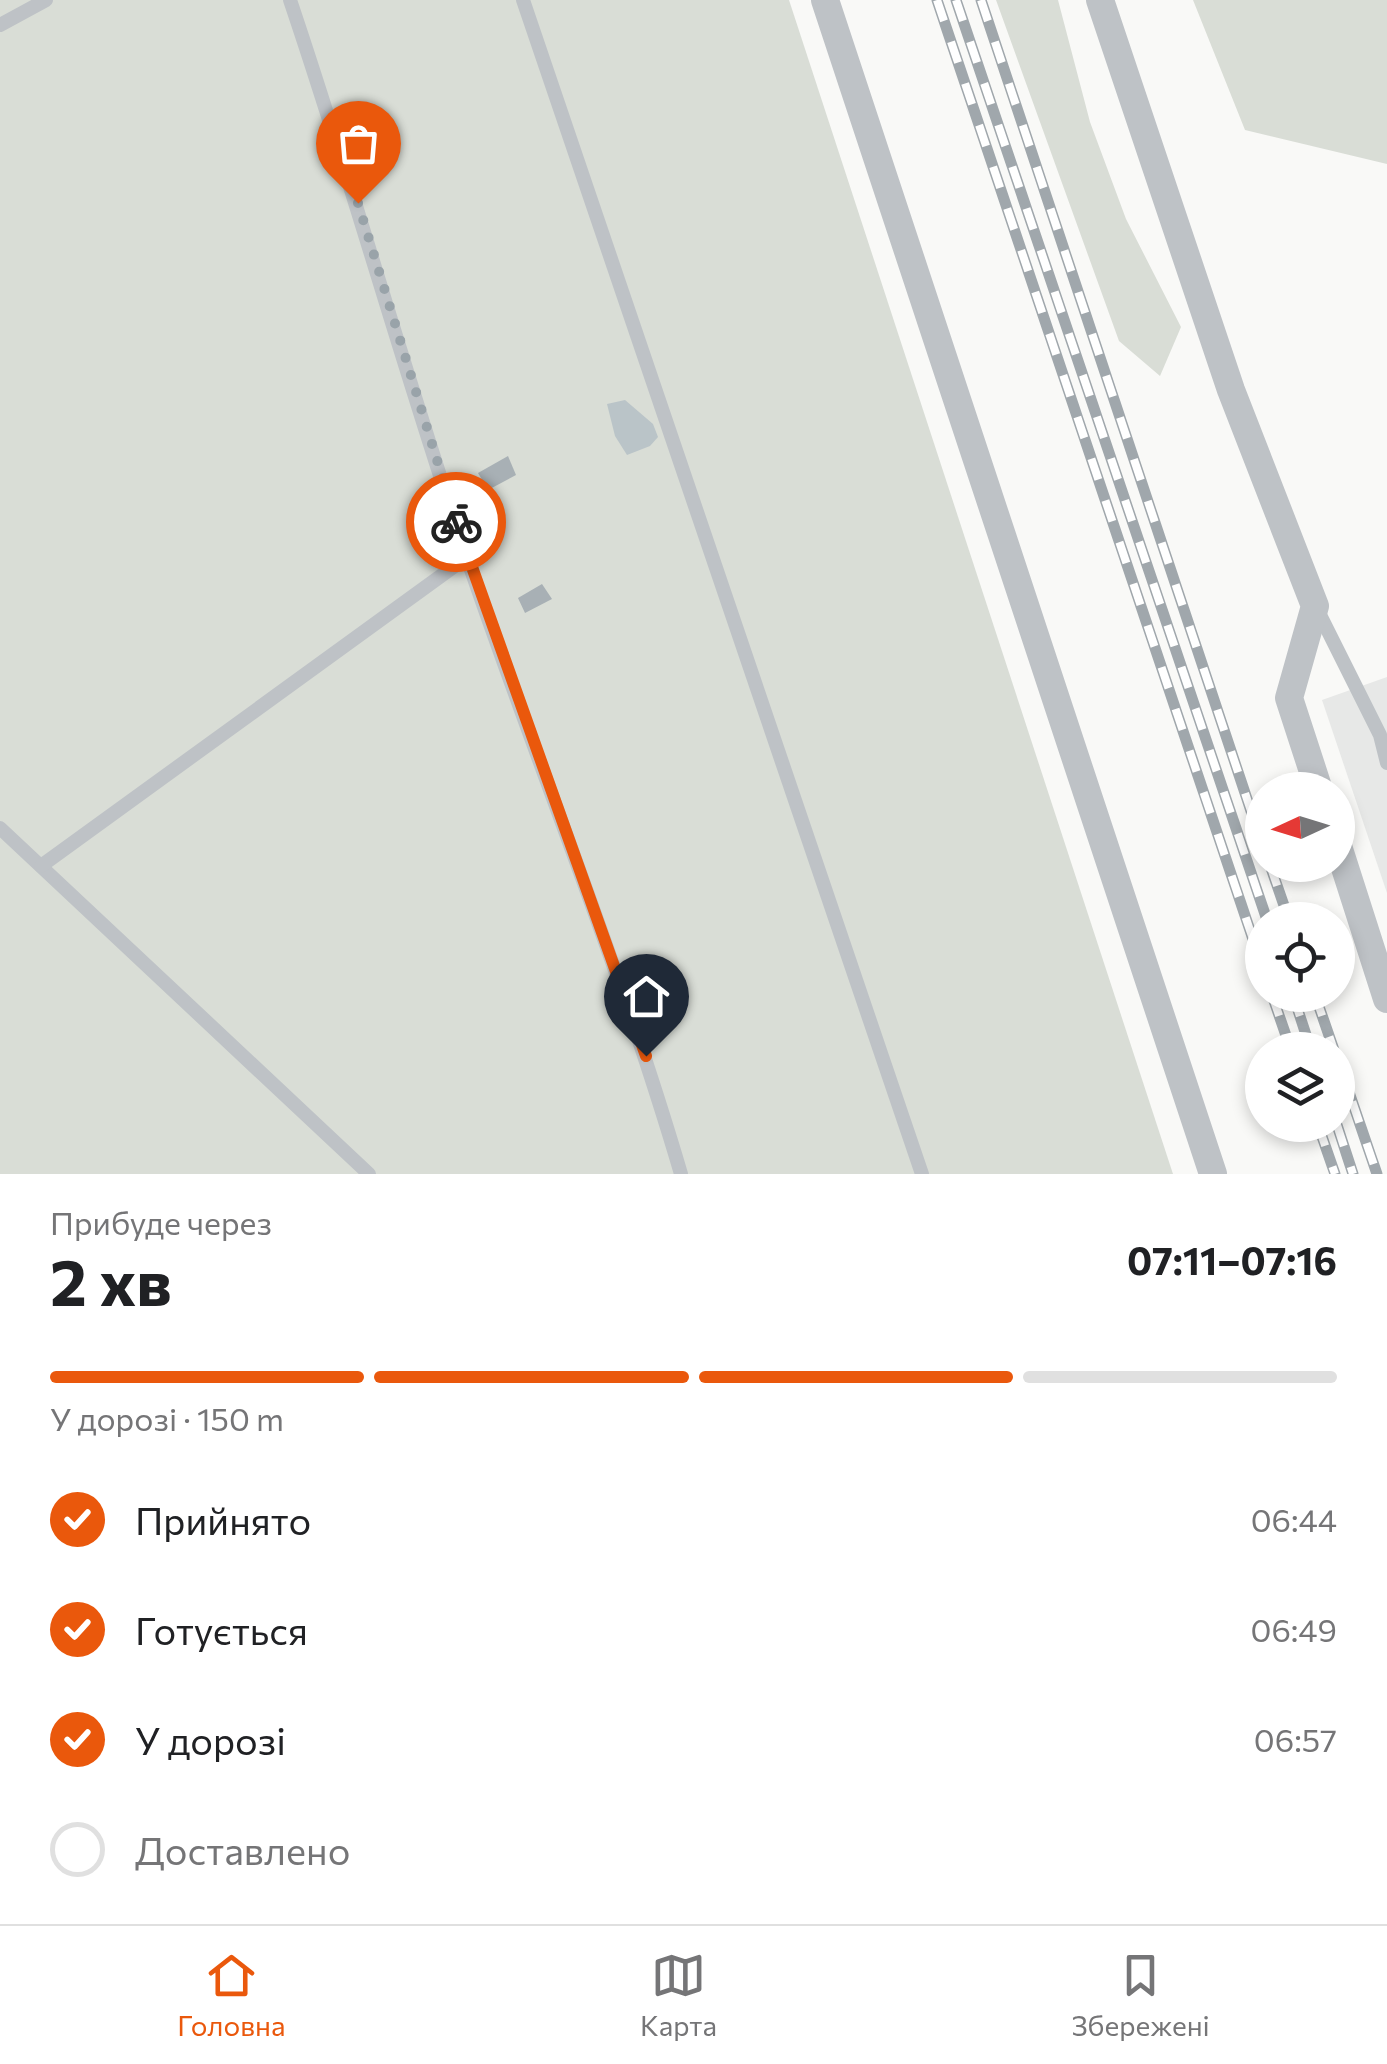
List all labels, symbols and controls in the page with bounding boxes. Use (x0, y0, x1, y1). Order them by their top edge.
pin (316, 101, 401, 204)
icon: bag (331, 116, 386, 171)
courier (406, 472, 506, 572)
icon: bike (429, 495, 484, 550)
north arrow (1245, 772, 1355, 882)
map controls (1245, 772, 1355, 1142)
button: locate (1245, 902, 1355, 1012)
pin (604, 954, 689, 1057)
icon: home (619, 969, 674, 1024)
button: layers (1245, 1032, 1355, 1142)
text: Прибуде через (50, 1202, 272, 1242)
text: 07:11–07:16 (1127, 1236, 1337, 1283)
text: 2 хв (50, 1240, 172, 1319)
text: У дорозі · 150 m (50, 1398, 284, 1438)
icon: check (50, 1492, 105, 1547)
text: Прийнято (135, 1496, 311, 1543)
text: 06:44 (1251, 1499, 1337, 1539)
icon: check (50, 1602, 105, 1657)
text: Готується (135, 1606, 308, 1653)
text: 06:49 (1251, 1609, 1337, 1649)
icon: check (50, 1712, 105, 1767)
text: У дорозі (135, 1716, 286, 1763)
text: 06:57 (1254, 1719, 1337, 1759)
text: Доставлено (135, 1826, 350, 1873)
tab: Головна (177, 1948, 286, 2042)
tab: Карта (640, 1948, 717, 2042)
tab: Збережені (1071, 1948, 1210, 2042)

